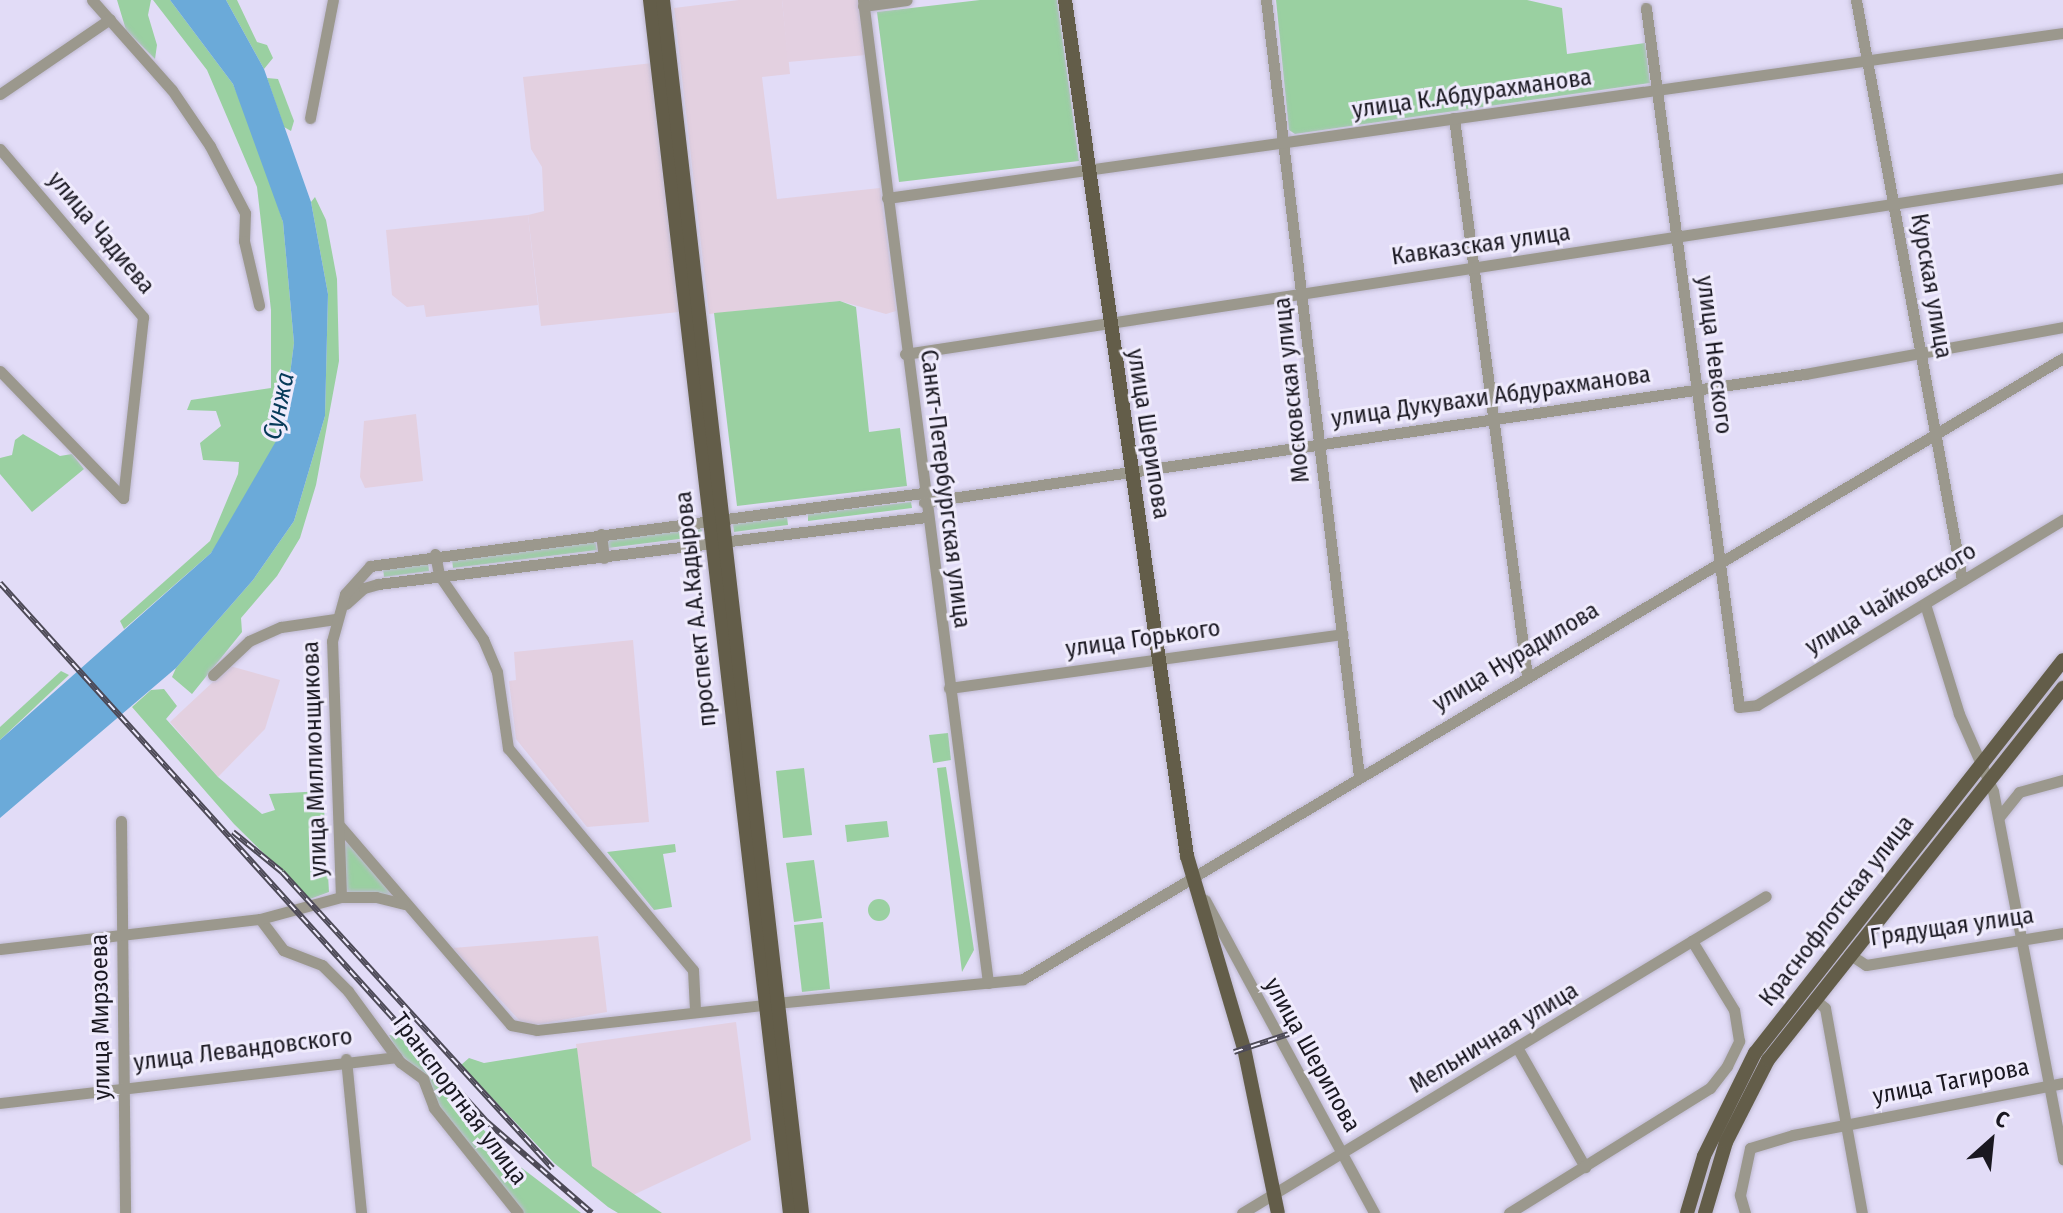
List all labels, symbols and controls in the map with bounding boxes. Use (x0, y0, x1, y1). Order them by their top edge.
street label: улица К.Абдурахманова (1350, 63, 1594, 125)
street label: улица Чадиева (41, 166, 161, 300)
street label: Курская улица (1904, 211, 1958, 361)
street label: Кавказская улица (1390, 218, 1572, 272)
street label: улица Невского (1690, 274, 1738, 436)
street label: Московская улица (1268, 296, 1316, 484)
street label: улица Шерипова (1120, 347, 1176, 521)
street label: Санкт-Петербургская улица (914, 348, 976, 630)
street label: улица Дукувахи Абдурахманова (1329, 360, 1653, 434)
water label: Сунжа (257, 369, 301, 443)
street label: проспект А.А.Кадырова (669, 490, 723, 728)
street label: улица Чайковского (1800, 537, 1982, 661)
street label: улица Нурадилова (1428, 596, 1604, 718)
street label: улица Горького (1064, 614, 1222, 664)
street label: улица Миллионщикова (296, 641, 334, 877)
street label: Краснофлотская улица (1754, 810, 1920, 1012)
street label: Грядущая улица (1868, 901, 2036, 953)
street label: улица Мирзоева (85, 934, 117, 1100)
street label: улица Шерипова (1258, 973, 1366, 1137)
street label: Мельничная улица (1404, 976, 1584, 1100)
street label: Транспортная улица (385, 1007, 533, 1191)
street label: улица Левандовского (132, 1022, 354, 1078)
street label: улица Тагирова (1870, 1053, 2032, 1111)
north arrow (1951, 1101, 2031, 1181)
text: С (1991, 1105, 2013, 1134)

